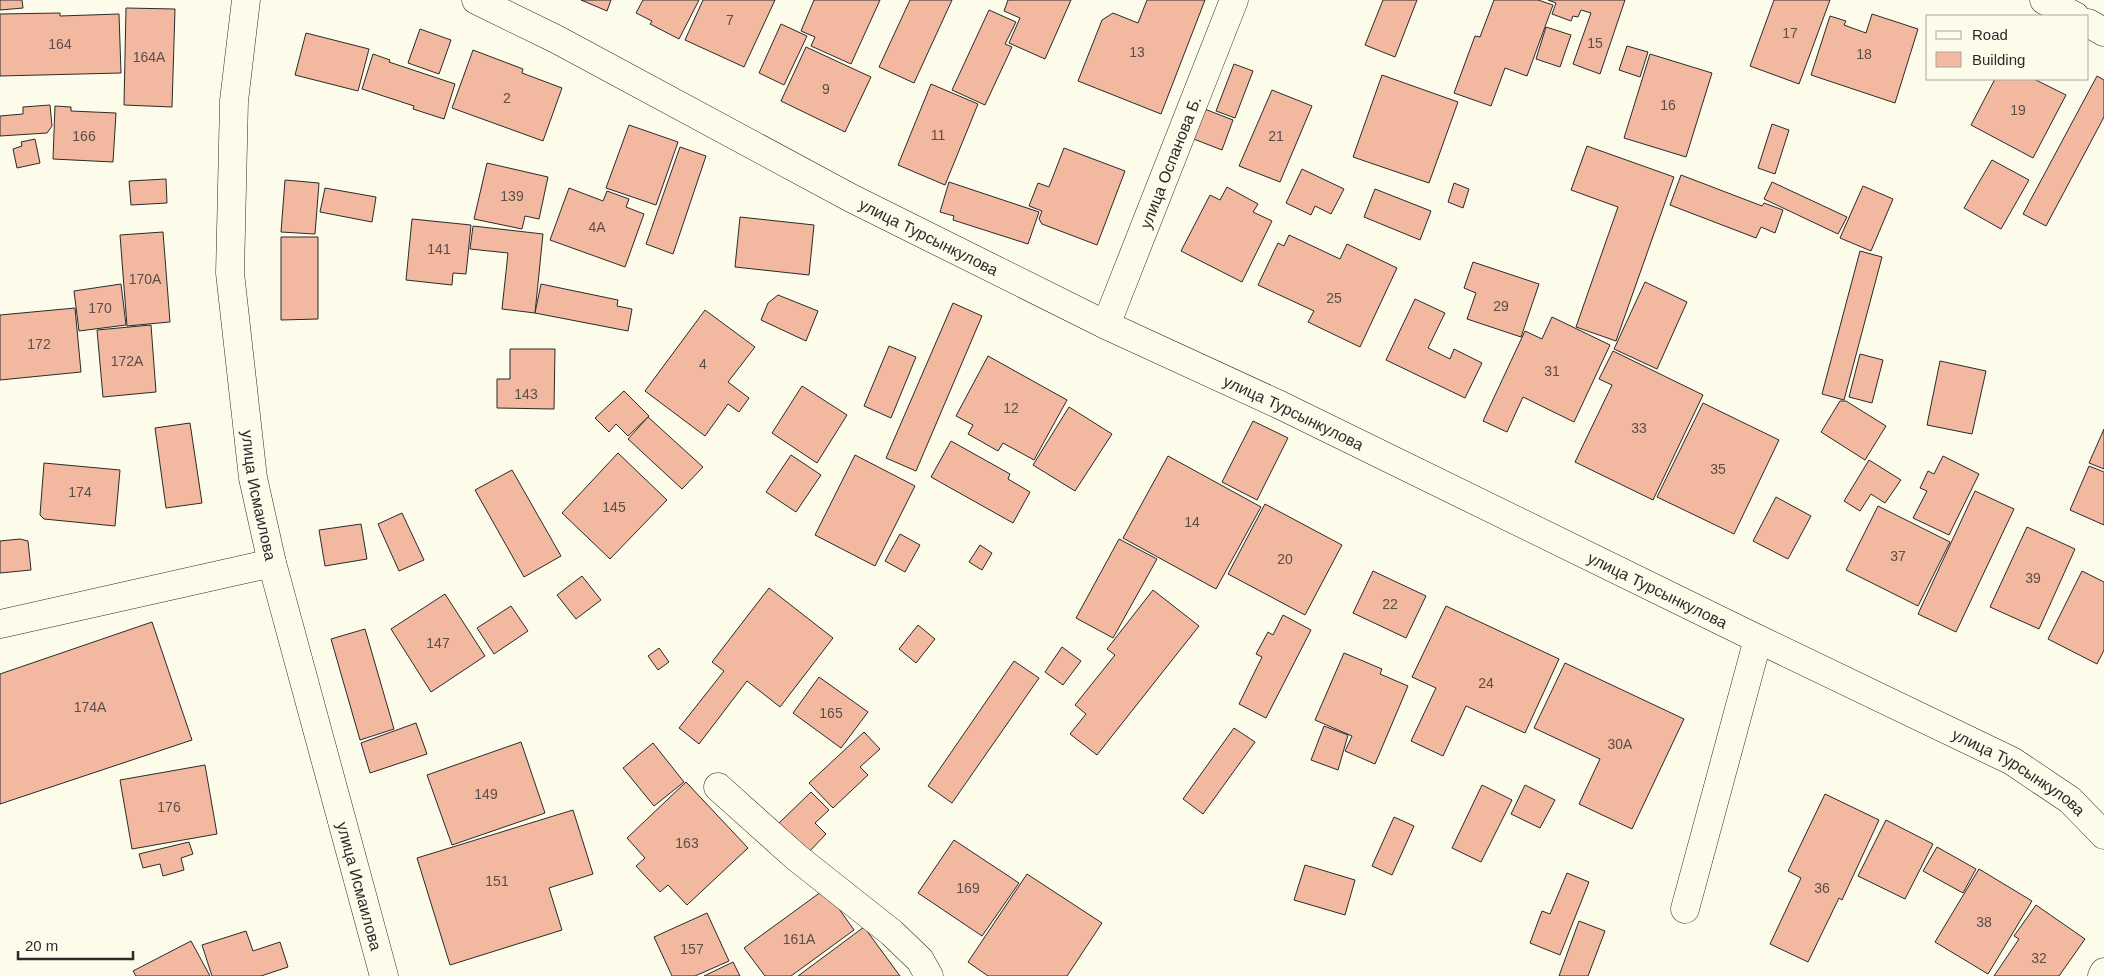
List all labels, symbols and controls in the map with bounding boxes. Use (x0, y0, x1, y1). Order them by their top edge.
house number: 7 (726, 12, 734, 28)
legend (1926, 15, 2089, 80)
house number: 17 (1782, 25, 1798, 41)
text: Road (1972, 26, 2008, 43)
house number: 15 (1587, 35, 1603, 51)
house number: 164 (48, 36, 72, 52)
house number: 13 (1129, 44, 1145, 60)
house number: 18 (1856, 46, 1872, 62)
house number: 164А (133, 49, 166, 65)
text: Building (1972, 51, 2025, 68)
house number: 9 (822, 81, 830, 97)
house number: 2 (503, 90, 511, 106)
street label: улица Оспанова Б. (1136, 94, 1204, 231)
house number: 16 (1660, 97, 1676, 113)
house number: 19 (2010, 102, 2026, 118)
house number: 11 (931, 127, 945, 143)
house number: 166 (72, 128, 96, 144)
house number: 21 (1268, 128, 1284, 144)
house number: 139 (500, 188, 524, 204)
street label: улица Турсынкулова (857, 195, 1001, 278)
house number: 4А (588, 219, 606, 235)
house number: 141 (427, 241, 451, 257)
house number: 170А (129, 271, 162, 287)
house number: 25 (1326, 290, 1342, 306)
house number: 29 (1493, 298, 1509, 314)
house number: 170 (88, 300, 112, 316)
house number: 172 (27, 336, 51, 352)
house number: 172А (111, 353, 144, 369)
house number: 4 (699, 356, 707, 372)
house number: 31 (1544, 363, 1560, 379)
street label: улица Турсынкулова (1221, 372, 1366, 453)
house number: 143 (514, 386, 538, 402)
house number: 12 (1003, 400, 1019, 416)
house number: 33 (1631, 420, 1647, 436)
street label: улица Исмаилова (239, 429, 280, 562)
house number: 35 (1710, 461, 1726, 477)
house number: 174 (68, 484, 92, 500)
house number: 145 (602, 499, 626, 515)
house number: 14 (1184, 514, 1200, 530)
house number: 37 (1890, 548, 1906, 564)
street label: улица Турсынкулова (1585, 549, 1730, 631)
house number: 20 (1277, 551, 1293, 567)
house number: 39 (2025, 570, 2041, 586)
house number: 22 (1382, 596, 1398, 612)
house number: 147 (426, 635, 450, 651)
house number: 24 (1478, 675, 1494, 691)
house number: 174А (74, 699, 107, 715)
house number: 165 (819, 705, 843, 721)
street label: улица Турсынкулова (1950, 725, 2089, 819)
house number: 30А (1608, 736, 1633, 752)
house number: 149 (474, 786, 498, 802)
house number: 176 (157, 799, 181, 815)
street label: улица Исмаилова (334, 820, 385, 952)
house number: 163 (675, 835, 699, 851)
house number: 151 (485, 873, 509, 889)
house number: 169 (956, 880, 980, 896)
house number: 36 (1814, 880, 1830, 896)
house number: 38 (1976, 914, 1992, 930)
scale bar (18, 928, 132, 960)
house number: 161А (783, 931, 816, 947)
text: 20 m (25, 937, 58, 954)
house number: 157 (680, 941, 704, 957)
house number: 32 (2031, 950, 2047, 966)

